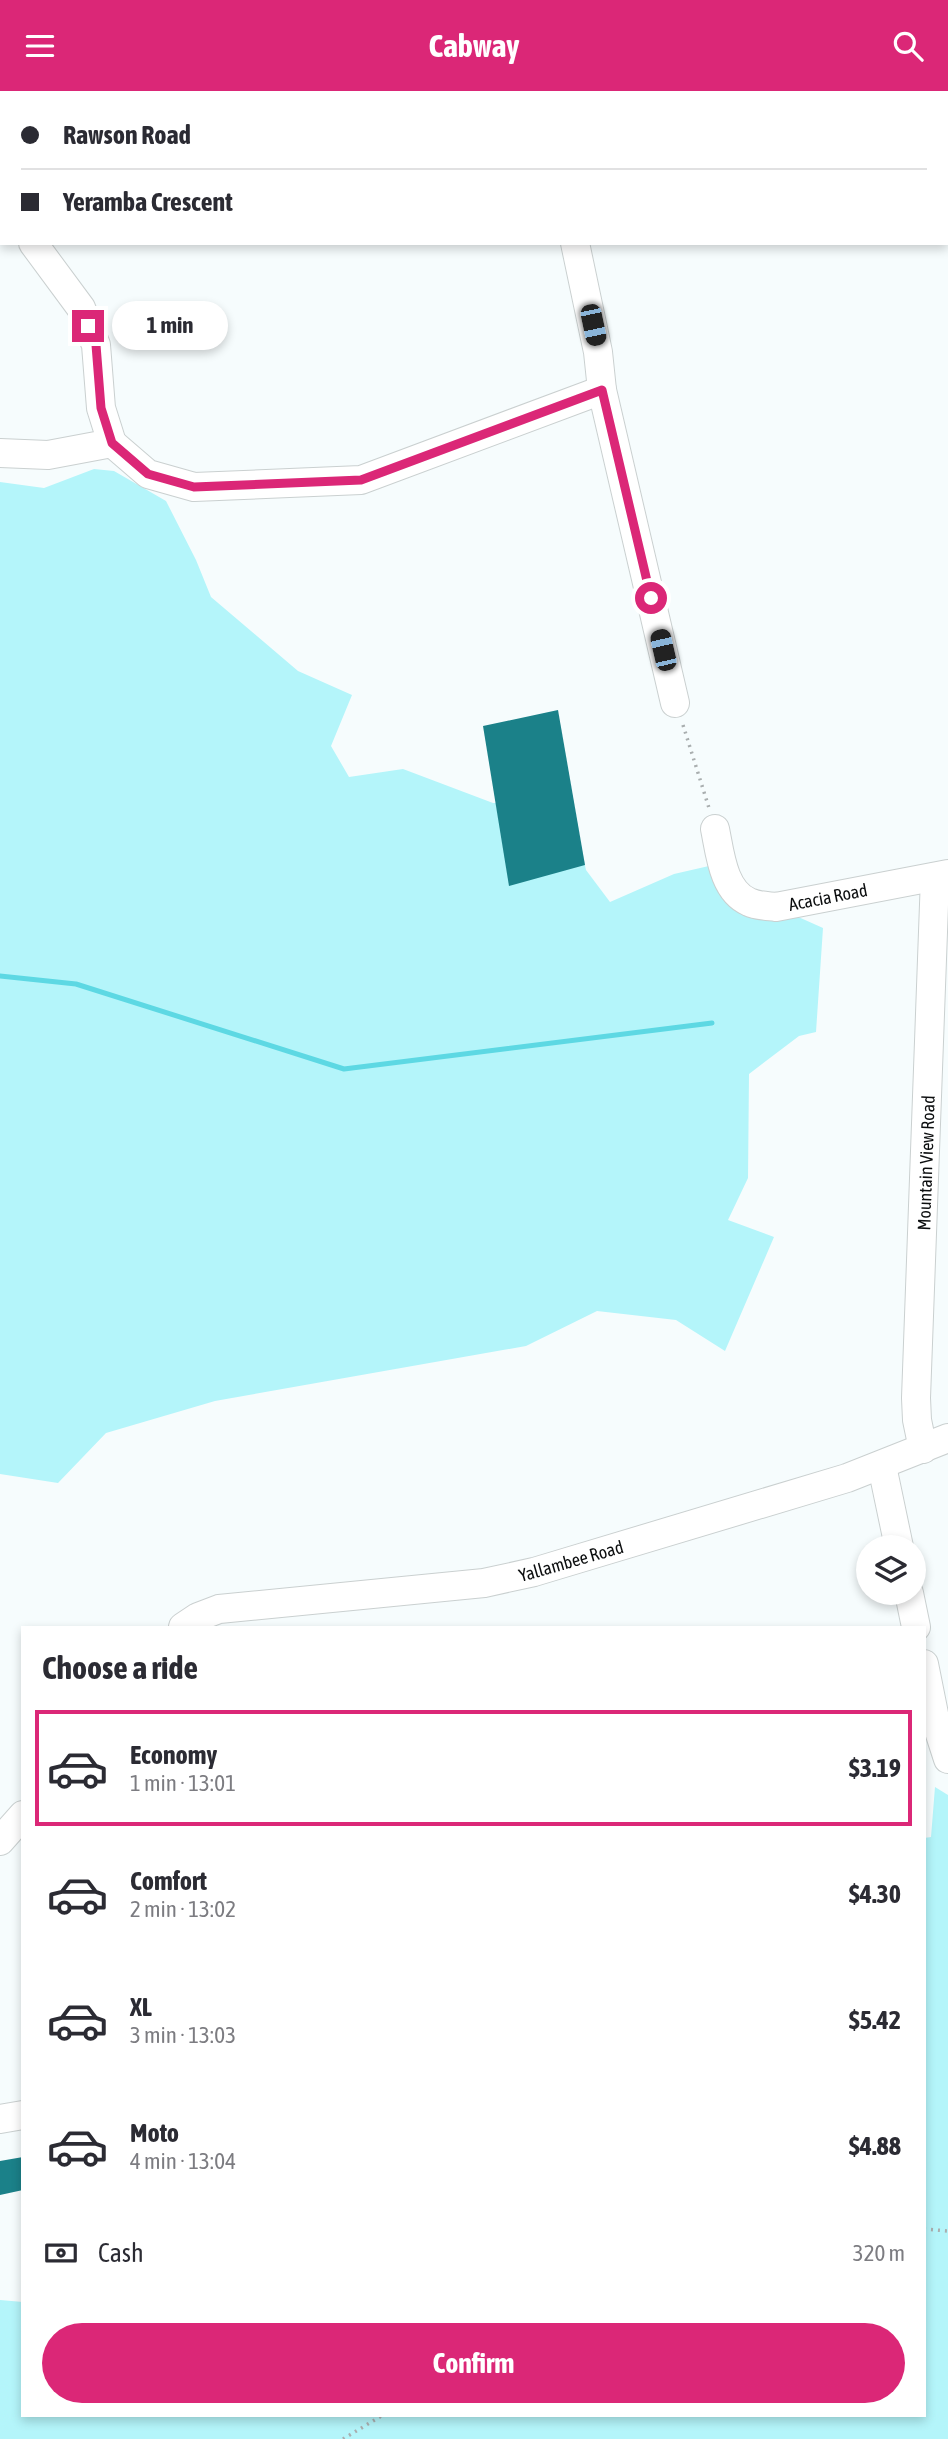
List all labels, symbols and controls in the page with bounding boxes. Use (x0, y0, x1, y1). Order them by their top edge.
icon: menu (21, 27, 59, 65)
text: Cabway (429, 27, 519, 64)
icon: search (889, 27, 927, 65)
text: Rawson Road (63, 120, 191, 150)
text: Yeramba Crescent (63, 187, 233, 217)
callout: 1 min (112, 301, 228, 351)
car (579, 302, 608, 348)
route end (72, 310, 104, 342)
text: 1 min (147, 312, 193, 338)
route start (635, 582, 667, 614)
car (649, 627, 678, 673)
street label: Acacia Road (787, 879, 869, 915)
street label: Mountain View Road (913, 1095, 939, 1231)
map controls (856, 1535, 926, 1605)
button: layers (856, 1535, 926, 1605)
street label: Yallambee Road (516, 1536, 626, 1586)
text: Choose a ride (42, 1649, 198, 1686)
icon: car (46, 1737, 109, 1800)
text: Economy (130, 1740, 217, 1770)
text: $3.19 (849, 1753, 901, 1783)
text: 1 min · 13:01 (130, 1770, 236, 1796)
icon: car (46, 1863, 109, 1926)
text: Comfort (130, 1866, 207, 1896)
text: $4.30 (849, 1879, 901, 1909)
text: 2 min · 13:02 (130, 1896, 236, 1922)
icon: car (46, 1989, 109, 2052)
text: XL (130, 1992, 152, 2022)
text: $5.42 (849, 2005, 901, 2035)
text: 3 min · 13:03 (130, 2022, 236, 2048)
icon: car (46, 2115, 109, 2178)
text: Moto (130, 2118, 179, 2148)
text: $4.88 (849, 2131, 901, 2161)
text: 4 min · 13:04 (130, 2148, 236, 2174)
icon: cash (42, 2234, 80, 2272)
text: Cash (98, 2238, 144, 2268)
text: 320 m (853, 2240, 905, 2266)
button: Confirm (42, 2323, 905, 2403)

